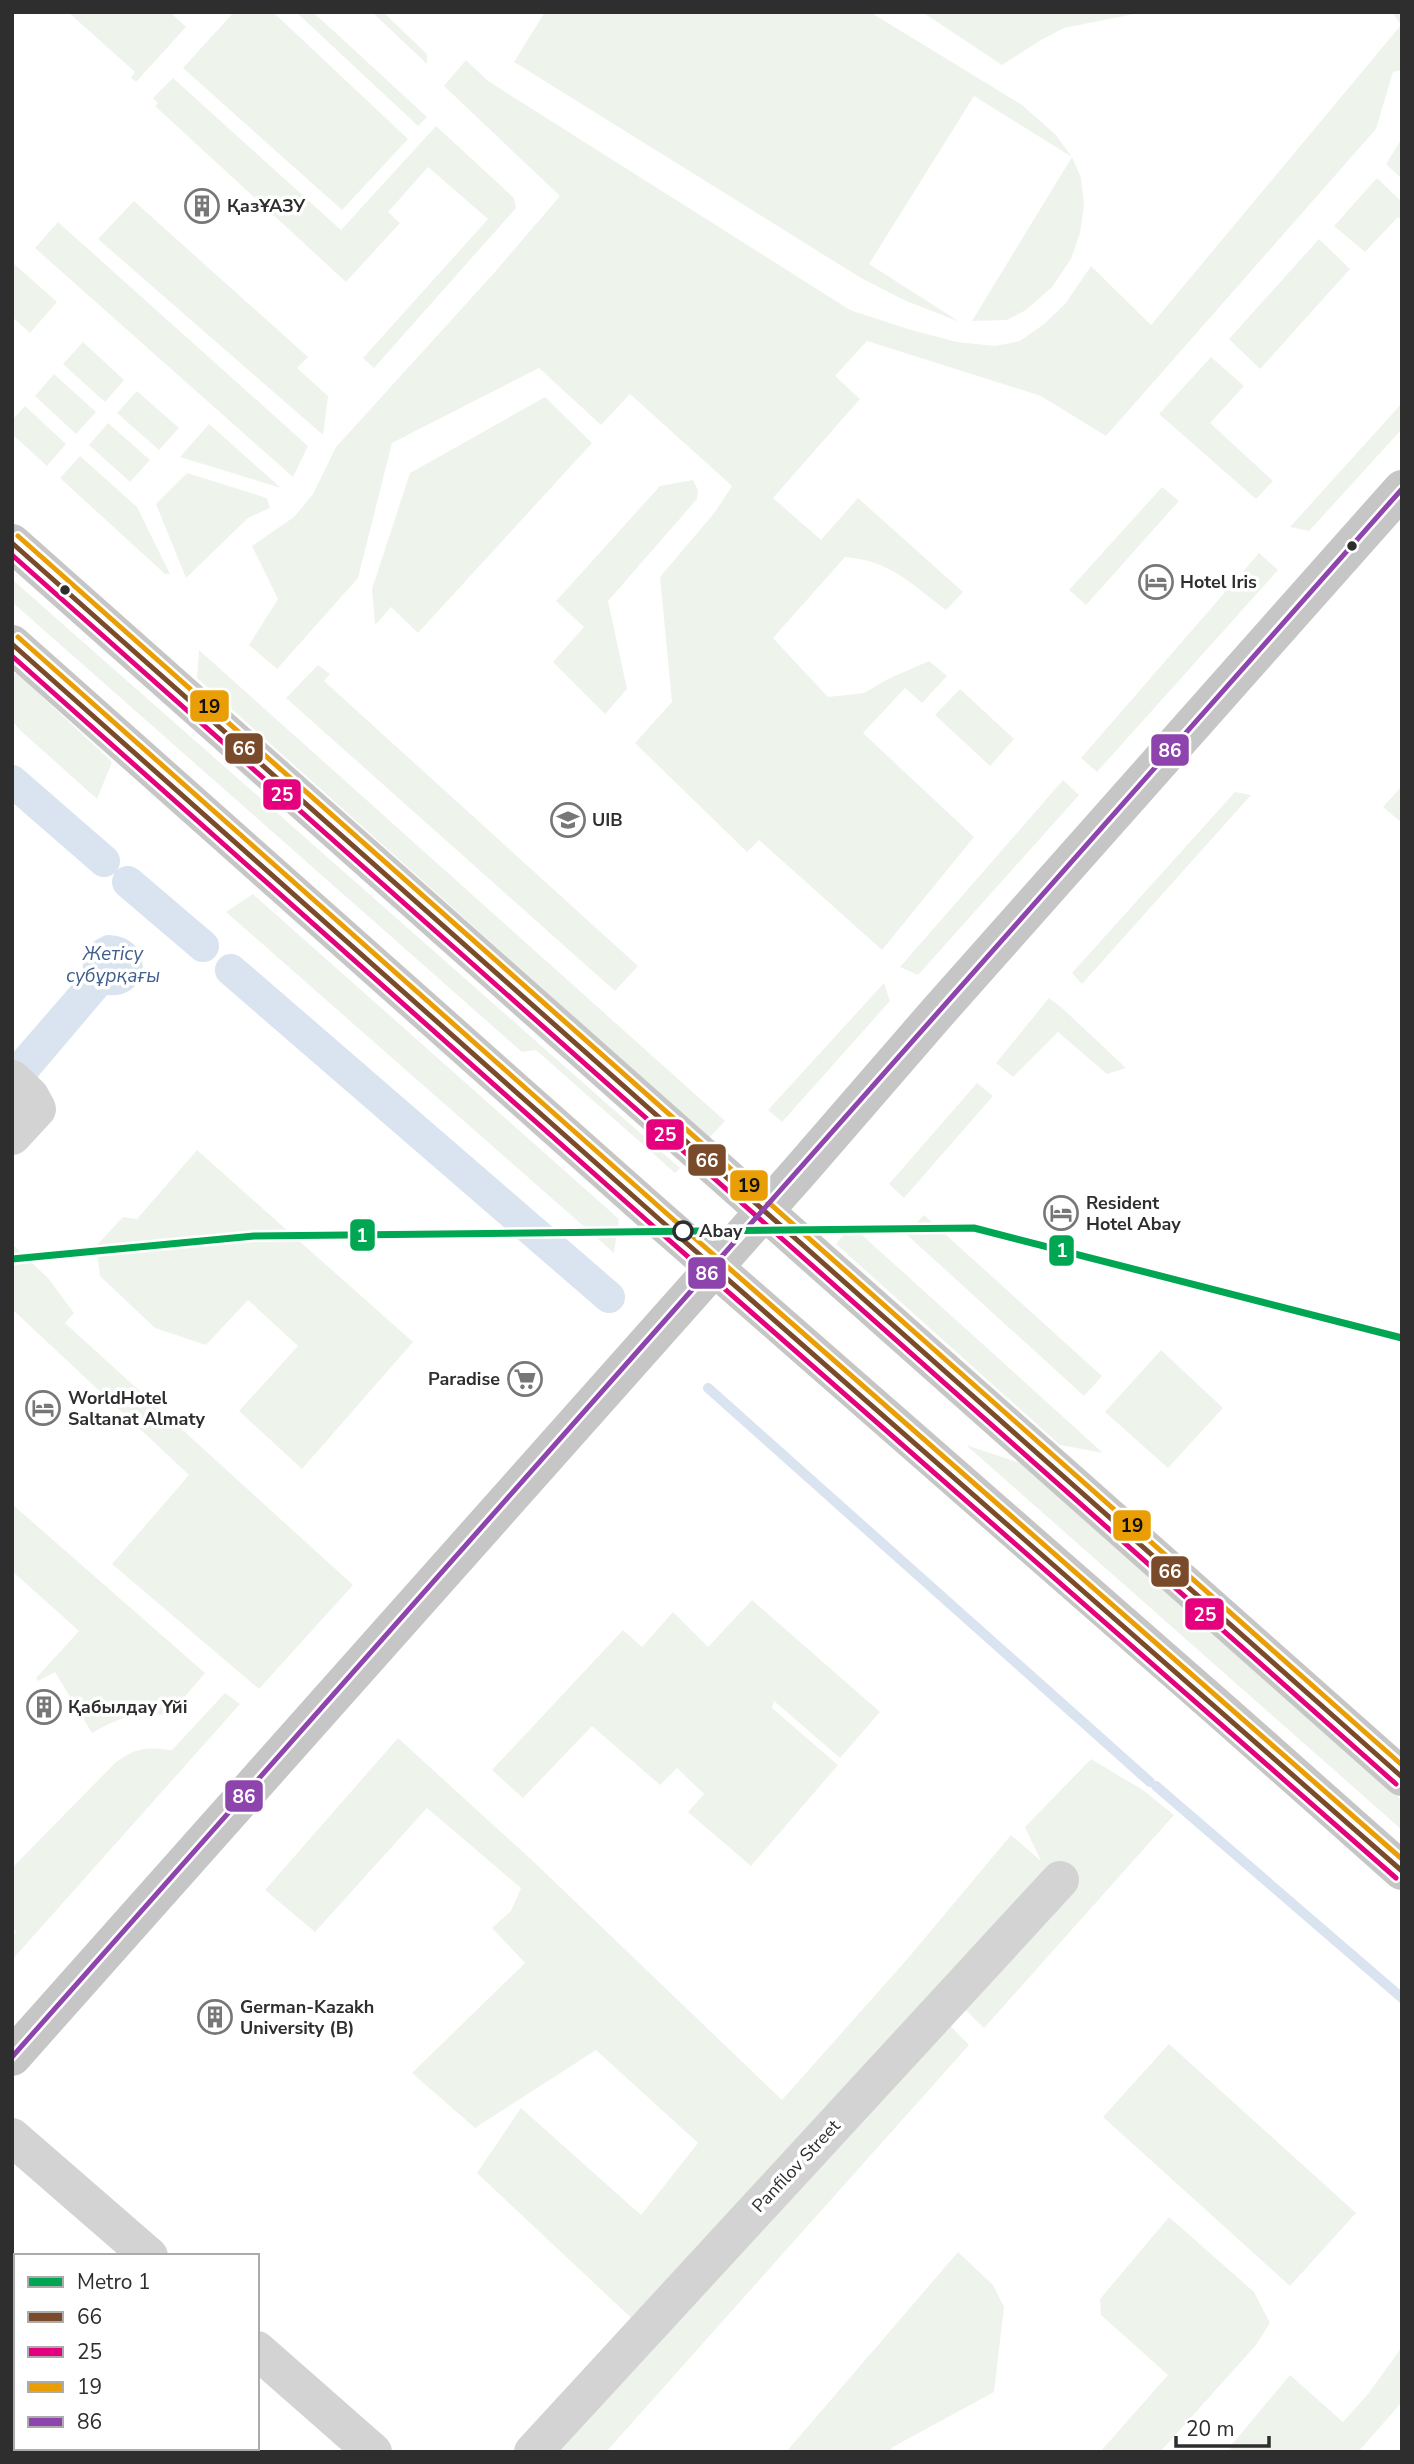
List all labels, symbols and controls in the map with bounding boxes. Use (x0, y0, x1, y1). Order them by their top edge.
building icon: ҚазҰАЗУ (183, 187, 221, 225)
place label: ҚазҰАЗУ (227, 194, 306, 218)
unlabelled marker (1345, 539, 1359, 553)
hotel icon: Hotel Iris (1137, 563, 1175, 601)
place label: Hotel Iris (1180, 570, 1257, 594)
unlabelled marker (58, 583, 72, 597)
line badge: 19 (189, 689, 230, 723)
text: 19 (198, 694, 220, 720)
line badge: 66 (224, 732, 264, 765)
line badge: 86 (1150, 733, 1190, 767)
text: 66 (233, 736, 255, 762)
text: 86 (1159, 738, 1181, 764)
line badge: 25 (262, 778, 302, 811)
text: 25 (271, 782, 293, 808)
school or university icon: UIB (549, 801, 587, 839)
place label: UIB (592, 808, 623, 832)
water label: Жетісу субұрқағы (66, 941, 160, 989)
line badge: 25 (645, 1118, 685, 1151)
text: 25 (654, 1122, 676, 1148)
line badge: 66 (687, 1143, 727, 1177)
text: 66 (696, 1148, 718, 1174)
line badge: 19 (729, 1169, 769, 1202)
text: 19 (738, 1173, 760, 1199)
place label: Resident Hotel Abay (1086, 1191, 1181, 1236)
hotel icon: Resident Hotel Abay (1042, 1194, 1080, 1232)
line badge: 1 (349, 1218, 376, 1252)
place label: Abay (699, 1219, 743, 1243)
marker: Abay (673, 1221, 693, 1241)
text: 1 (356, 1223, 368, 1249)
line badge: 1 (1048, 1234, 1075, 1267)
text: 1 (1056, 1238, 1068, 1264)
line badge: 86 (687, 1256, 727, 1290)
text: 86 (696, 1261, 718, 1287)
supermarket icon: Paradise (506, 1360, 544, 1398)
place label: Paradise (428, 1367, 500, 1391)
place label: WorldHotel Saltanat Almaty (68, 1386, 205, 1431)
hotel icon: WorldHotel Saltanat Almaty (24, 1389, 62, 1427)
line badge: 19 (1112, 1509, 1152, 1542)
text: 19 (1121, 1513, 1143, 1539)
line badge: 66 (1150, 1555, 1190, 1588)
text: 66 (1159, 1559, 1181, 1585)
line badge: 25 (1184, 1597, 1225, 1631)
text: 25 (1194, 1602, 1216, 1628)
building icon: Қабылдау Үйі (25, 1688, 63, 1726)
place label: Қабылдау Үйі (68, 1695, 188, 1719)
line badge: 86 (224, 1779, 264, 1813)
text: 86 (233, 1784, 255, 1810)
place label: German-Kazakh University (B) (240, 1995, 374, 2040)
building icon: German-Kazakh University (B) (196, 1998, 234, 2036)
street label: Panfilov Street (747, 2114, 846, 2218)
legend (14, 2254, 259, 2450)
text: Metro 1 (77, 2268, 151, 2296)
text: 66 (77, 2303, 102, 2331)
text: 25 (77, 2338, 102, 2366)
text: 19 (77, 2373, 102, 2401)
scale bar (1176, 2404, 1269, 2448)
text: 86 (77, 2408, 102, 2436)
text: 20 m (1186, 2415, 1235, 2443)

